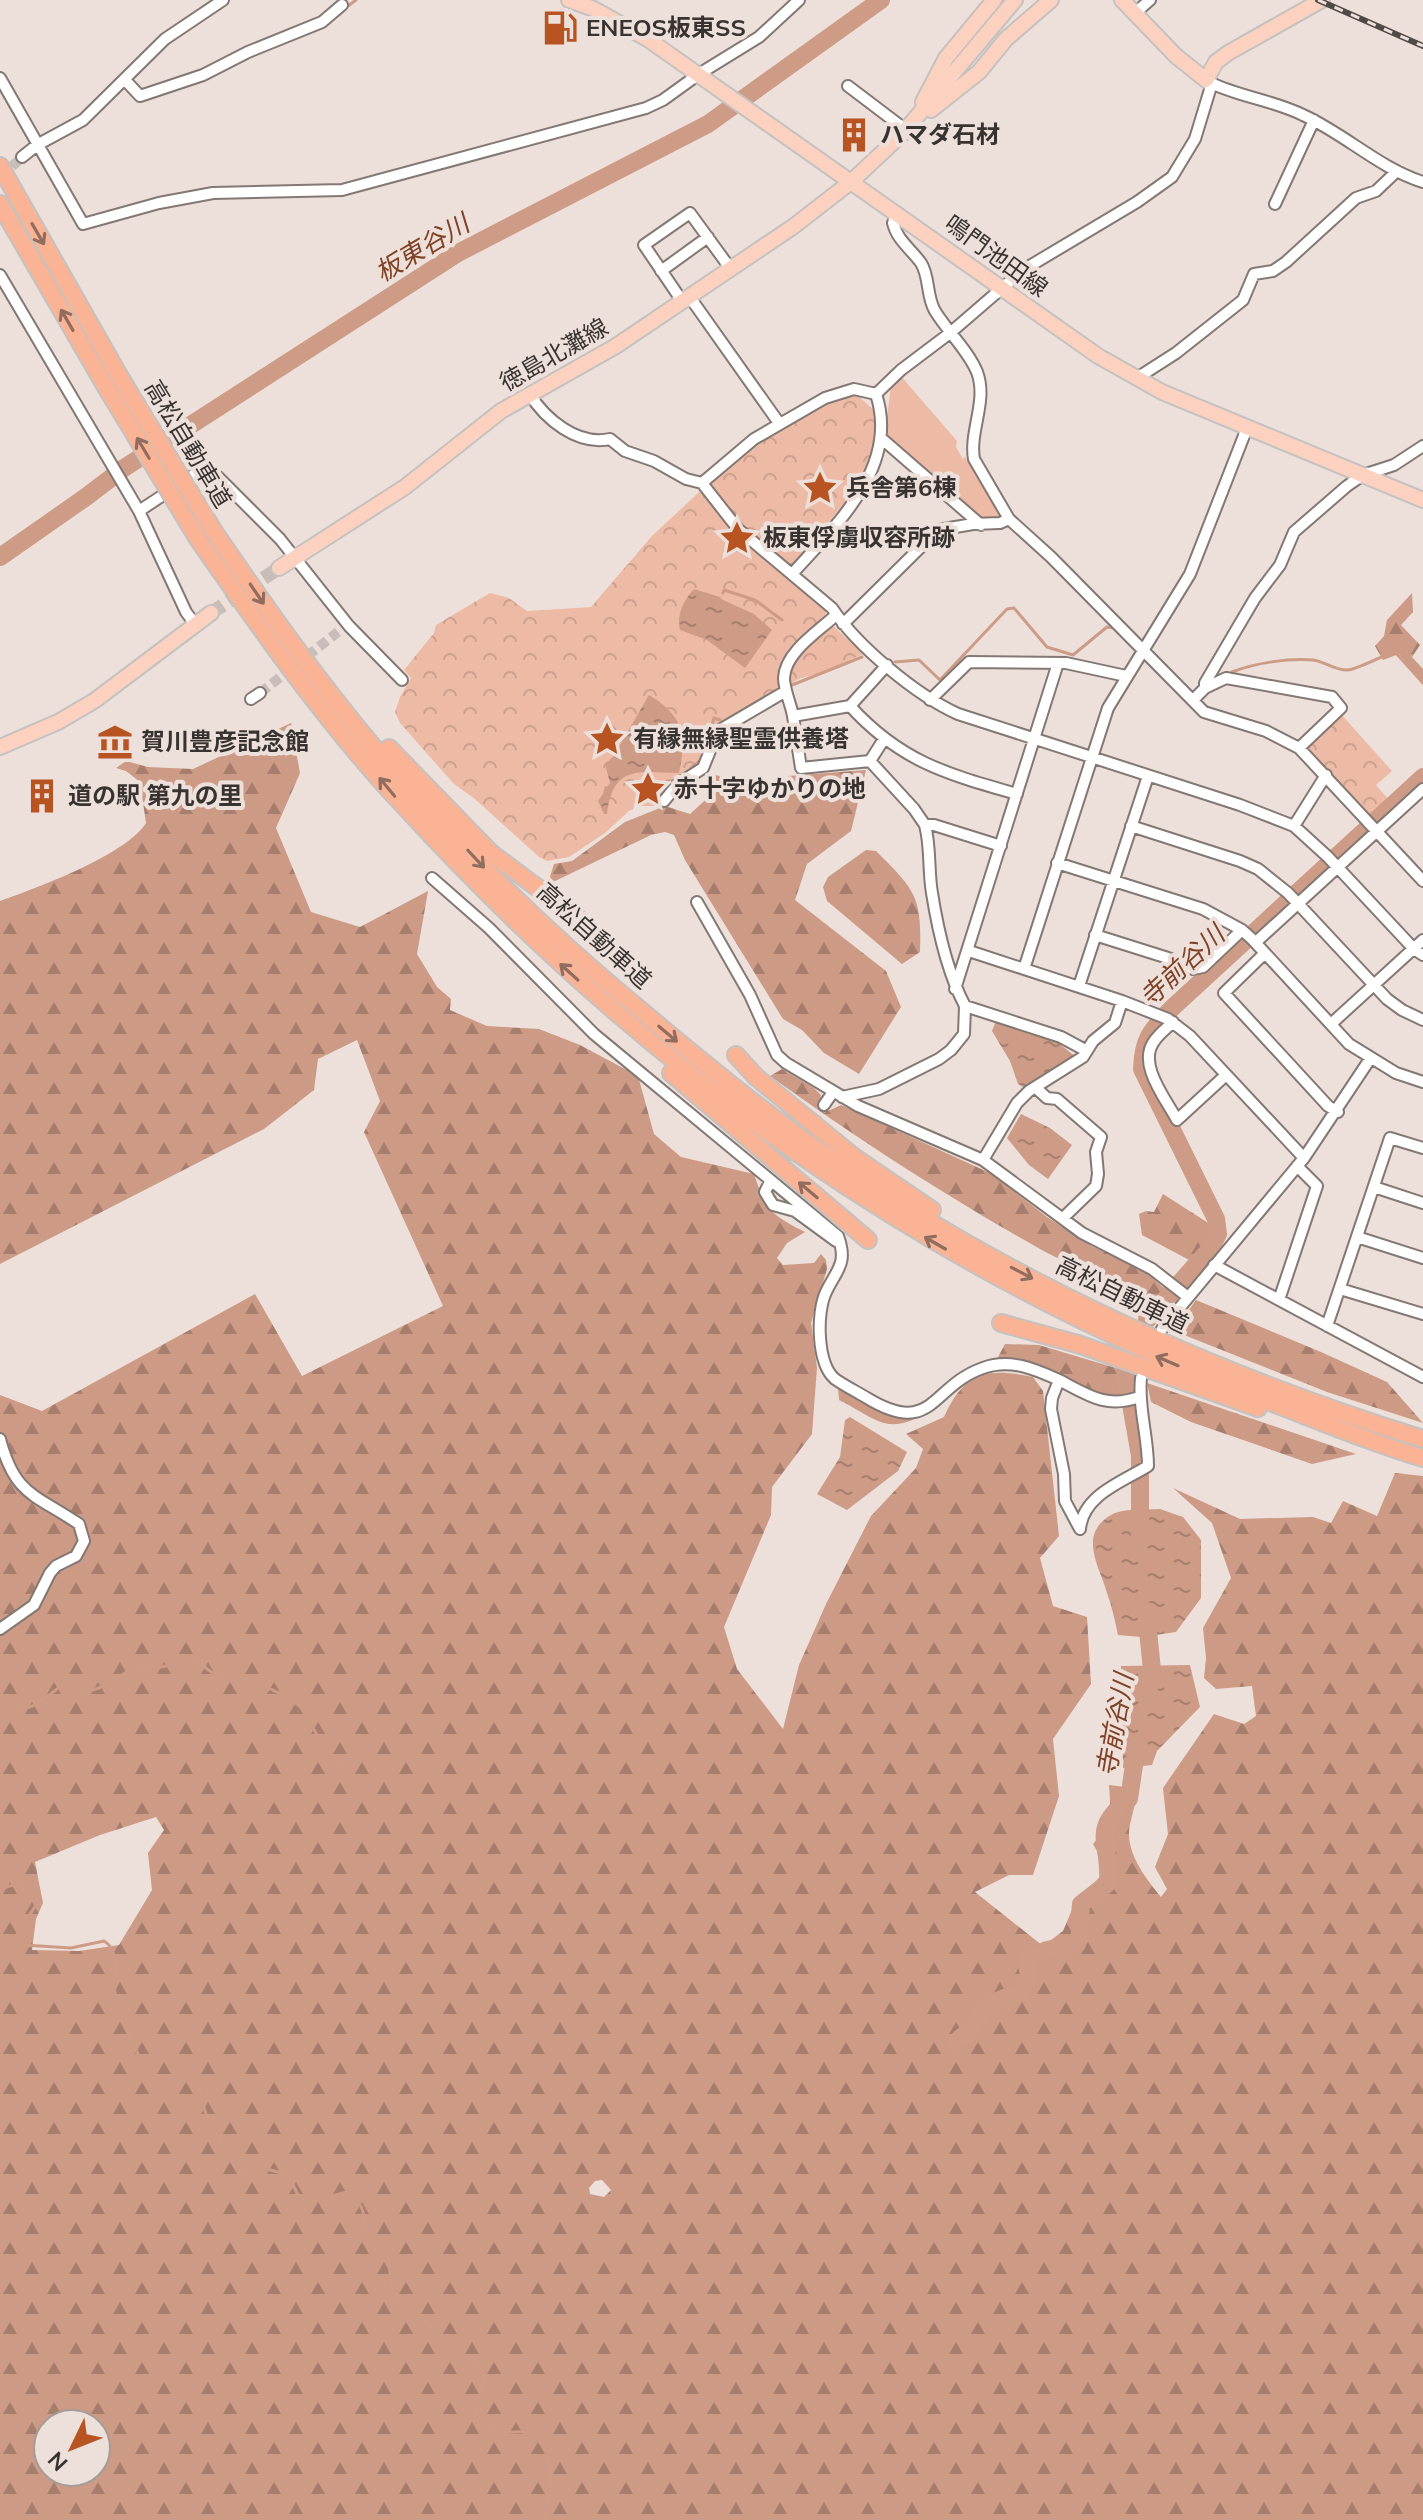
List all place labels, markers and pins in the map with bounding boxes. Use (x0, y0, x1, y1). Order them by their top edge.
fuel station icon: ENEOS板東SS (541, 9, 579, 47)
place label: ENEOS板東SS (586, 12, 746, 42)
building icon: ハマダ石材 (835, 116, 873, 154)
place label: ハマダ石材 (880, 119, 1000, 149)
place icon: 兵舎第6棟 (801, 469, 839, 507)
place label: 兵舎第6棟 (846, 472, 956, 502)
place icon: 板東俘虜収容所跡 (718, 519, 756, 557)
place label: 板東俘虜収容所跡 (763, 522, 955, 552)
place icon: 有縁無縁聖霊供養塔 (588, 720, 626, 758)
museum icon: 賀川豊彦記念館 (96, 723, 134, 761)
place label: 有縁無縁聖霊供養塔 (633, 723, 849, 753)
place label: 賀川豊彦記念館 (141, 726, 309, 756)
place icon: 赤十字ゆかりの地 (629, 770, 667, 808)
place label: 赤十字ゆかりの地 (674, 773, 866, 803)
building icon: 道の駅 第九の里 (23, 777, 61, 815)
place label: 道の駅 第九の里 (68, 780, 243, 810)

